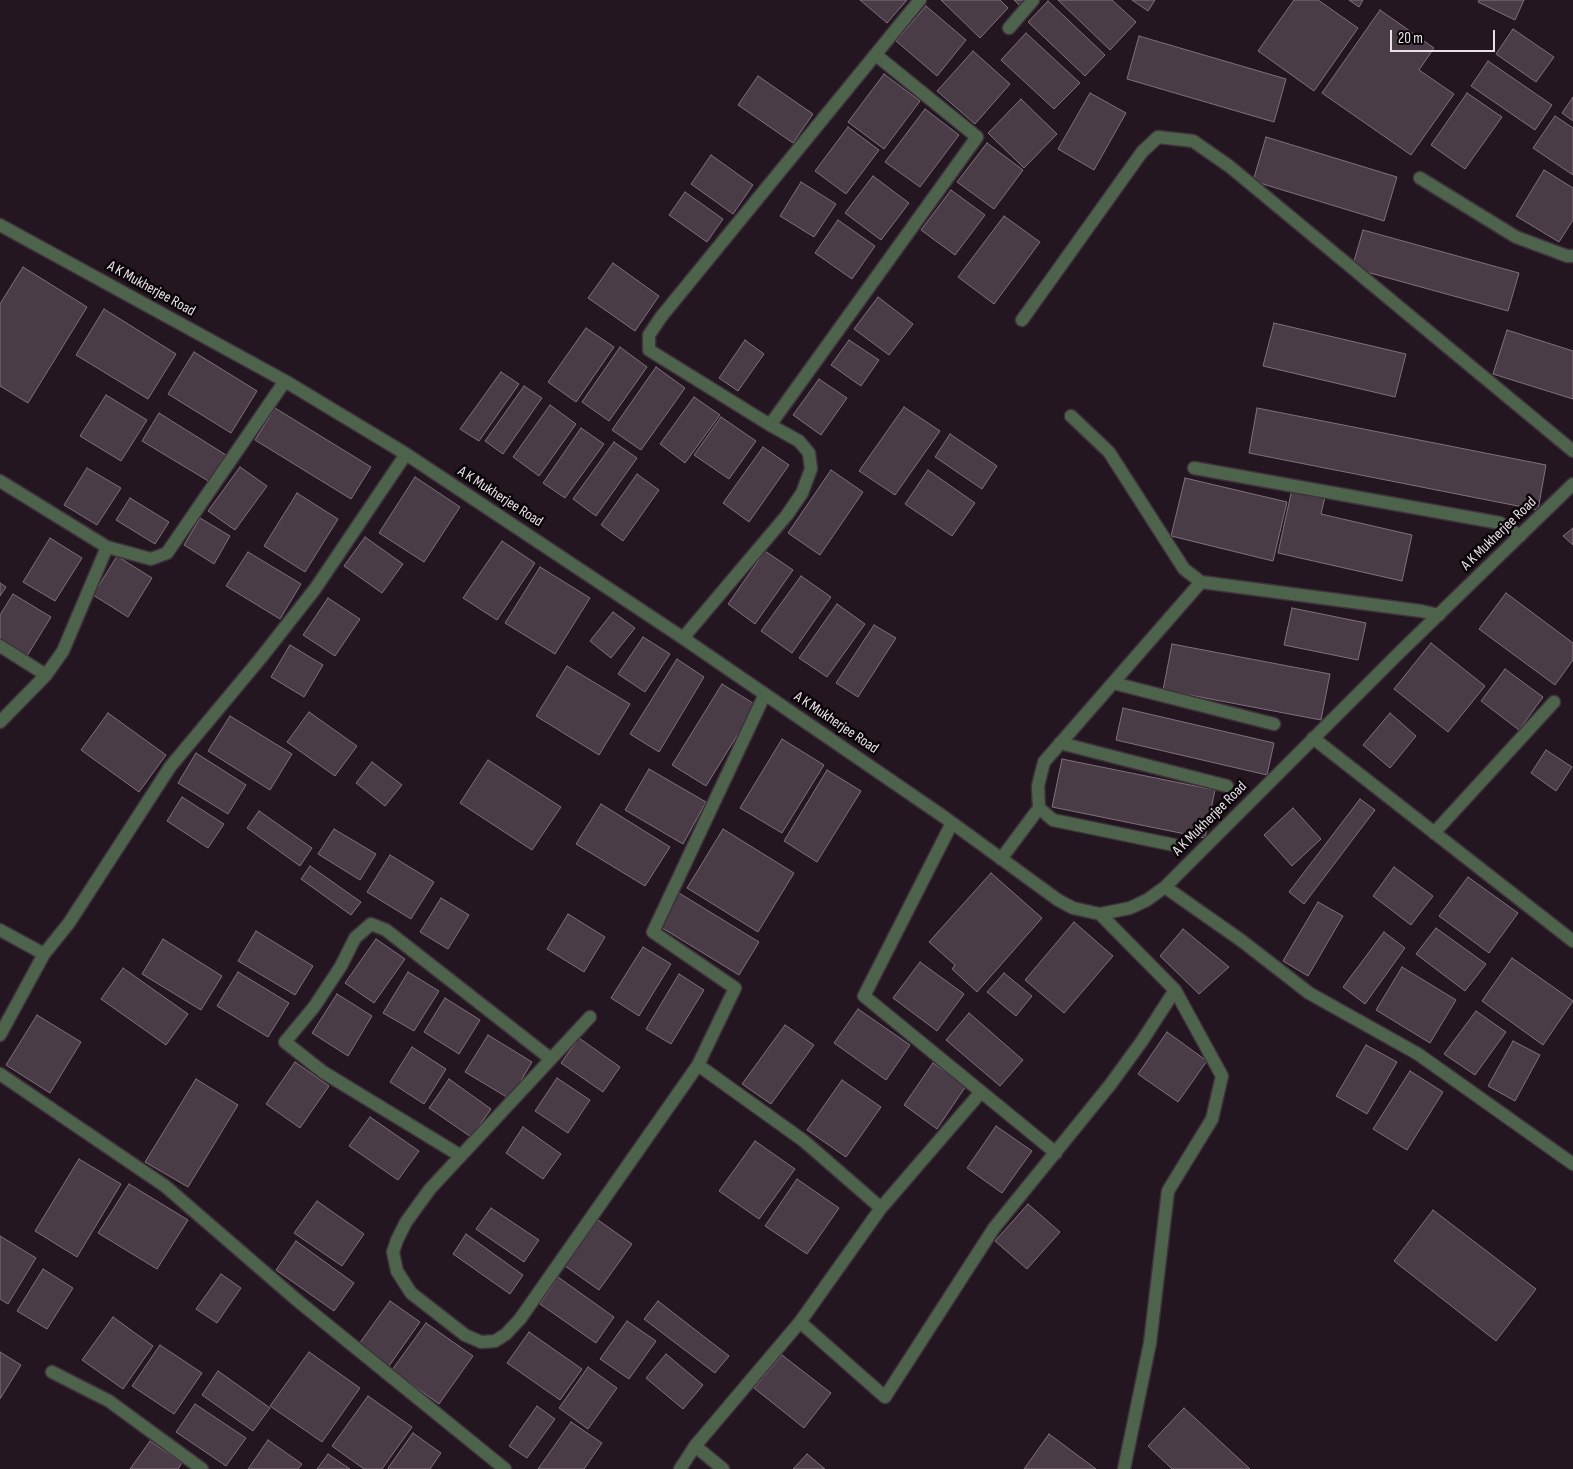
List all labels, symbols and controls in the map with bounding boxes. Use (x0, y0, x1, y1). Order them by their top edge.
scale bar (1393, 20, 1498, 52)
text: 20 m (1398, 29, 1423, 48)
street label: A K Mukherjee Road (104, 257, 198, 321)
street label: A K Mukherjee Road (454, 463, 546, 531)
street label: A K Mukherjee Road (1458, 494, 1540, 574)
street label: A K Mukherjee Road (790, 688, 882, 758)
street label: A K Mukherjee Road (1169, 778, 1251, 860)

